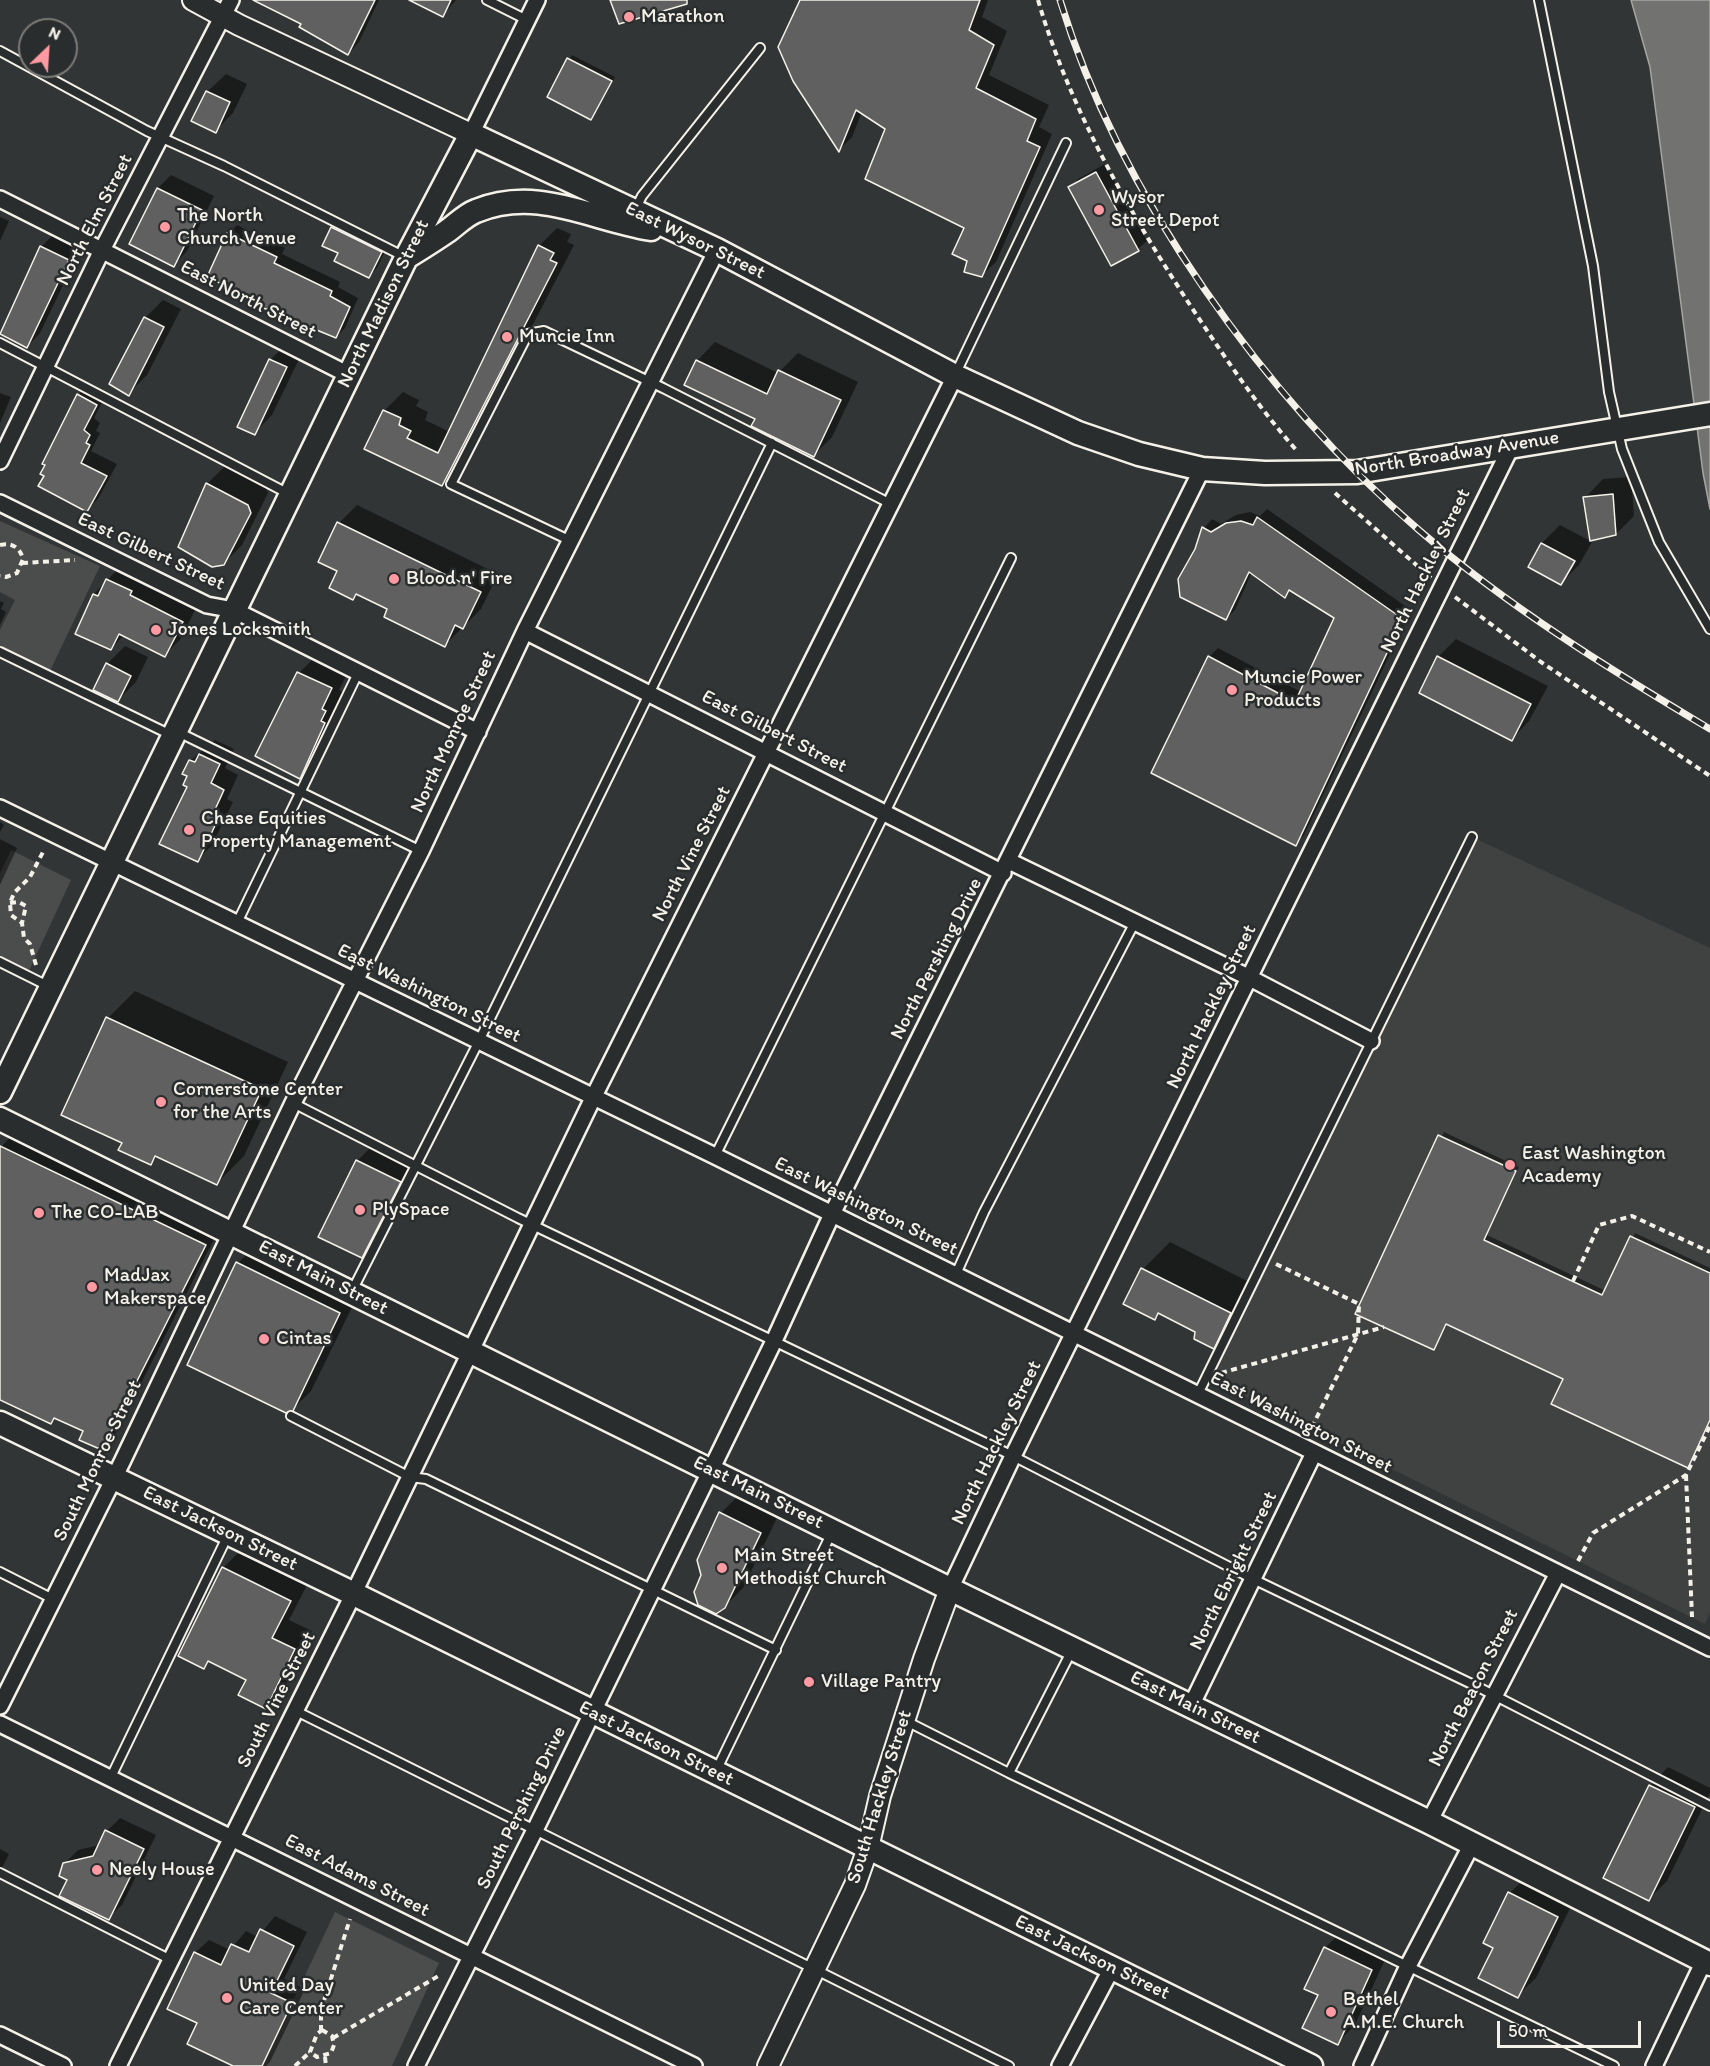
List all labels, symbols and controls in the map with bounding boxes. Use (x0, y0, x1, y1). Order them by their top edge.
place label: Marathon (641, 5, 724, 29)
marker: Marathon (622, 10, 636, 24)
north arrow (18, 18, 78, 78)
text: N (46, 22, 64, 44)
street label: North Elm Street (52, 150, 138, 290)
place label: Wysor Street Depot (1111, 186, 1219, 233)
street label: East Wysor Street (621, 197, 769, 285)
marker: Wysor Street Depot (1092, 203, 1106, 217)
place label: The North Church Venue (177, 204, 296, 251)
street label: North Madison Street (333, 216, 435, 392)
marker: The North Church Venue (158, 220, 172, 234)
street label: East North Street (176, 255, 320, 345)
place label: Muncie Inn (519, 325, 615, 349)
marker: Muncie Inn (500, 330, 514, 344)
street label: North Broadway Avenue (1353, 426, 1561, 482)
street label: North Hackley Street (1376, 485, 1476, 657)
street label: East Gilbert Street (74, 507, 228, 597)
place label: Blood n' Fire (406, 567, 513, 591)
marker: Blood n' Fire (387, 572, 401, 586)
place label: Jones Locksmith (168, 618, 311, 642)
marker: Jones Locksmith (149, 623, 163, 637)
street label: North Monroe Street (406, 647, 502, 817)
place label: Muncie Power Products (1244, 666, 1362, 713)
marker: Muncie Power Products (1225, 683, 1239, 697)
street label: East Gilbert Street (697, 685, 851, 779)
street label: North Vine Street (647, 782, 737, 926)
place label: Chase Equities Property Management (201, 807, 392, 854)
marker: Chase Equities Property Management (182, 823, 196, 837)
street label: North Pershing Drive (886, 874, 988, 1044)
street label: North Hackley Street (1162, 921, 1262, 1093)
street label: East Washington Street (333, 939, 525, 1049)
place label: Cornerstone Center for the Arts (173, 1078, 343, 1125)
marker: Cornerstone Center for the Arts (154, 1095, 168, 1109)
place label: East Washington Academy (1522, 1142, 1666, 1189)
street label: East Washington Street (770, 1152, 962, 1262)
marker: East Washington Academy (1503, 1158, 1517, 1172)
place label: PlySpace (372, 1198, 450, 1222)
place label: The CO-LAB (51, 1201, 158, 1225)
marker: PlySpace (353, 1203, 367, 1217)
marker: The CO-LAB (32, 1206, 46, 1220)
street label: East Main Street (254, 1235, 392, 1321)
place label: MadJax Makerspace (104, 1264, 206, 1311)
marker: MadJax Makerspace (85, 1280, 99, 1294)
place label: Cintas (276, 1327, 332, 1351)
marker: Cintas (257, 1332, 271, 1346)
street label: North Hackley Street (947, 1357, 1047, 1529)
street label: East Washington Street (1206, 1367, 1396, 1479)
street label: South Monroe Street (49, 1376, 147, 1546)
street label: East Main Street (689, 1451, 827, 1535)
street label: East Jackson Street (139, 1481, 301, 1577)
street label: North Ebright Street (1185, 1487, 1283, 1655)
place label: Main Street Methodist Church (734, 1544, 886, 1591)
marker: Main Street Methodist Church (715, 1561, 729, 1575)
street label: North Beacon Street (1424, 1605, 1524, 1771)
street label: South Vine Street (232, 1628, 322, 1772)
street label: East Main Street (1126, 1666, 1264, 1750)
place label: Village Pantry (821, 1670, 941, 1694)
marker: Village Pantry (802, 1675, 816, 1689)
street label: East Jackson Street (575, 1696, 737, 1792)
street label: South Hackley Street (842, 1707, 918, 1887)
street label: South Pershing Drive (472, 1722, 572, 1894)
street label: East Adams Street (281, 1829, 433, 1923)
place label: Neely House (109, 1858, 215, 1882)
marker: Neely House (90, 1863, 104, 1877)
street label: East Jackson Street (1011, 1910, 1173, 2006)
place label: United Day Care Center (239, 1974, 343, 2021)
place label: Bethel A.M.E. Church (1343, 1988, 1464, 2035)
marker: United Day Care Center (220, 1991, 234, 2005)
marker: Bethel A.M.E. Church (1324, 2005, 1338, 2019)
scale bar (1500, 2009, 1644, 2047)
text: 50 m (1508, 2020, 1548, 2042)

